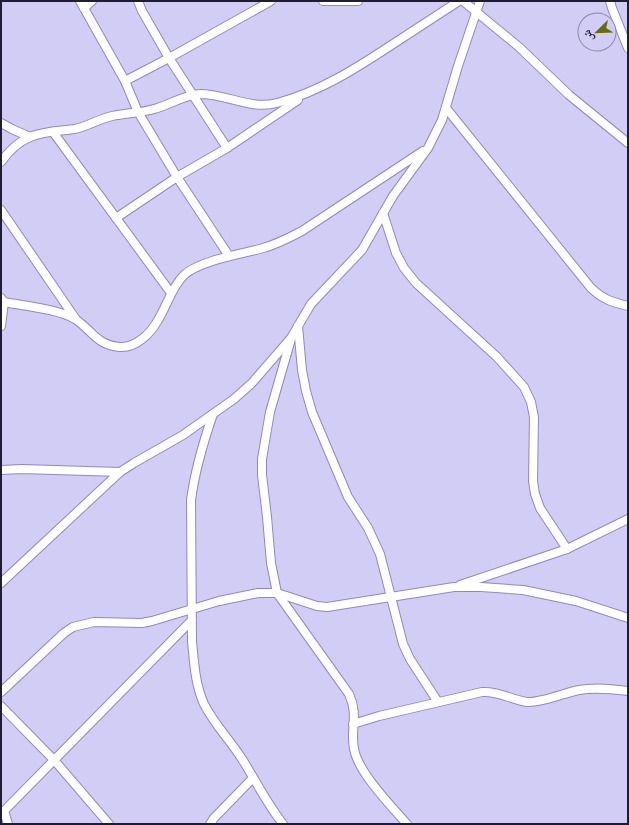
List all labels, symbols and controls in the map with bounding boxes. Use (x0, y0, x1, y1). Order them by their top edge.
north arrow (577, 12, 617, 52)
text: ش (580, 27, 597, 44)

